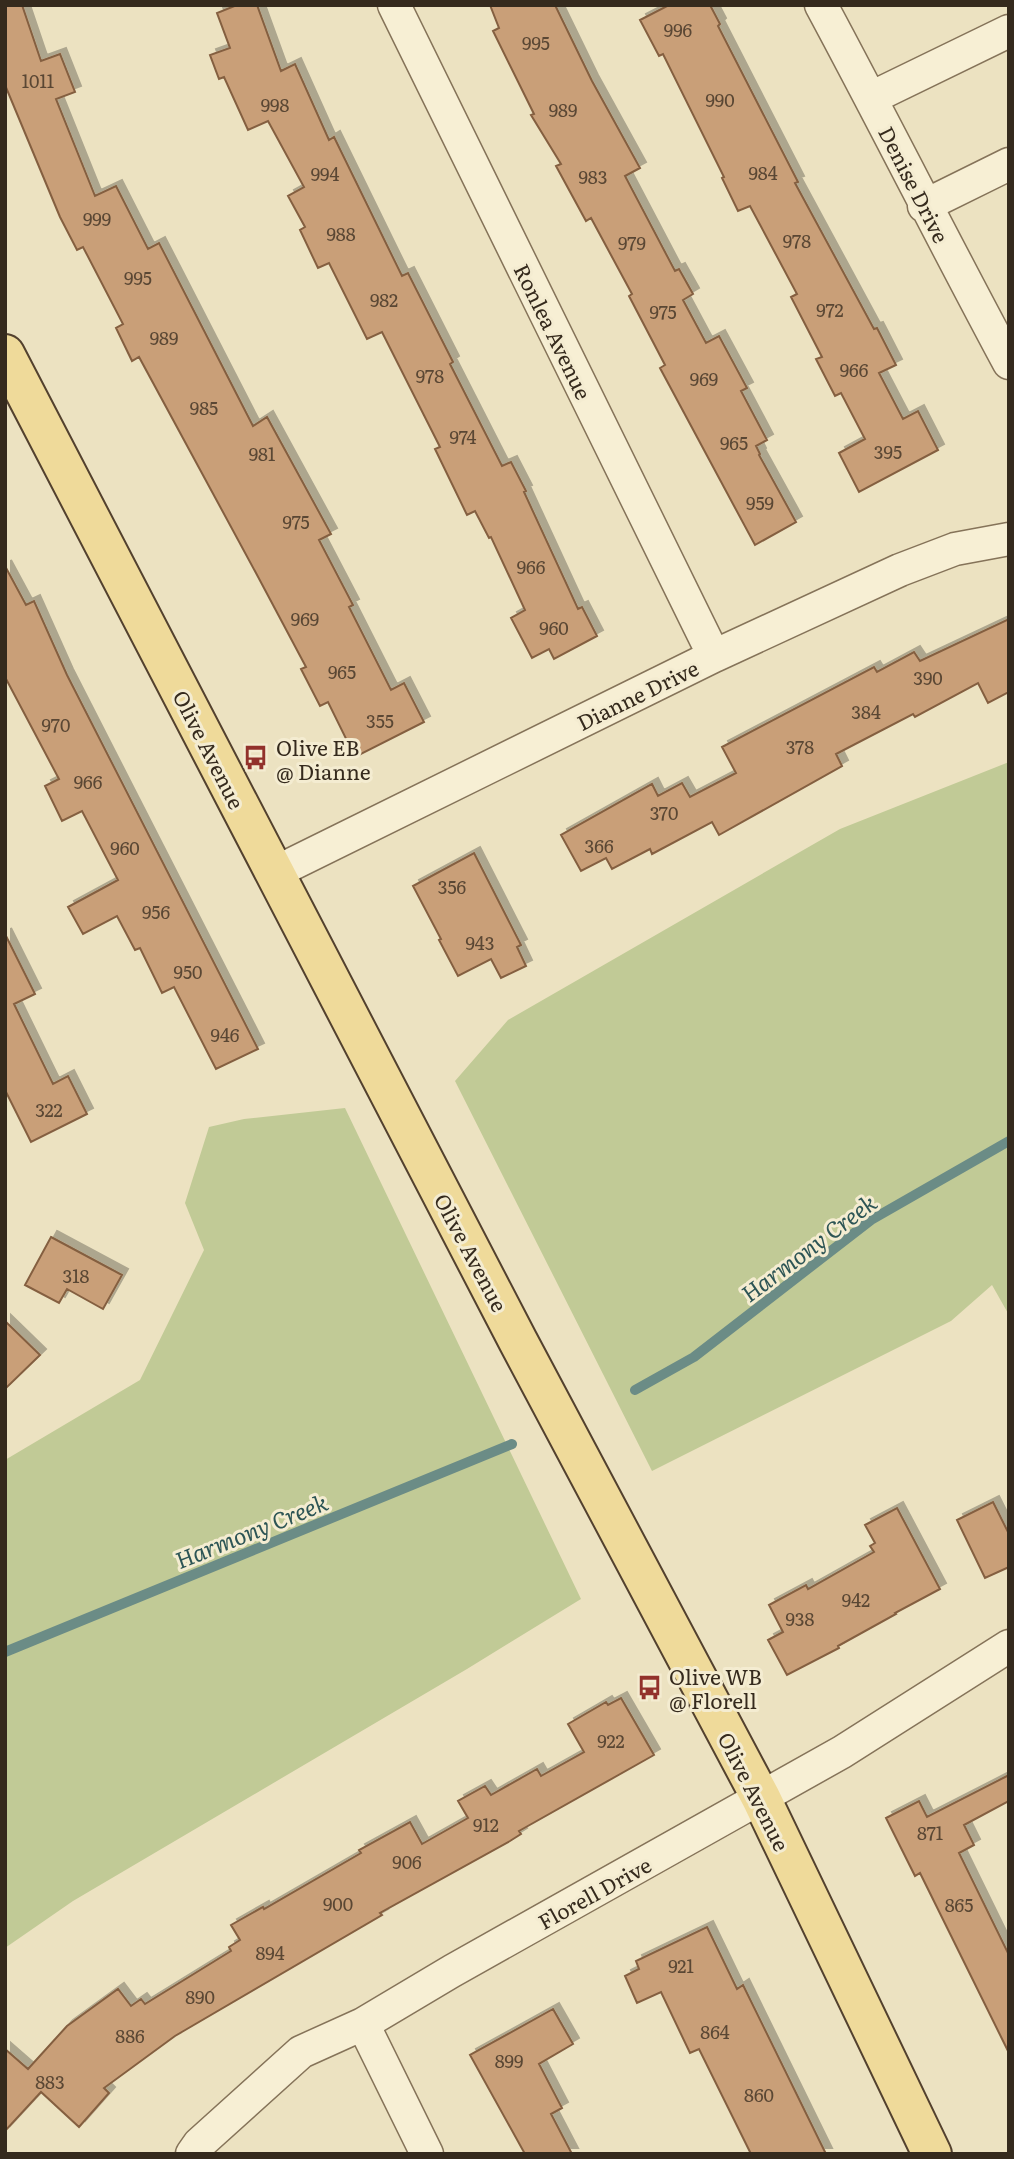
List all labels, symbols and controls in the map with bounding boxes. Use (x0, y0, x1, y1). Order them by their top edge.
house number: 996 (664, 16, 693, 43)
house number: 995 (522, 29, 550, 56)
house number: 1011 (22, 67, 54, 94)
house number: 990 (705, 86, 735, 113)
house number: 998 (261, 91, 289, 118)
house number: 989 (549, 96, 577, 123)
street label: Denise Drive (872, 120, 958, 248)
house number: 984 (748, 159, 778, 186)
house number: 994 (311, 160, 339, 187)
house number: 983 (578, 163, 608, 190)
house number: 999 (83, 205, 111, 232)
house number: 988 (326, 220, 356, 247)
house number: 978 (783, 227, 811, 254)
house number: 979 (618, 229, 646, 256)
street label: Ronlea Avenue (508, 258, 600, 404)
house number: 995 (124, 264, 152, 291)
house number: 982 (370, 286, 398, 313)
house number: 972 (816, 296, 844, 323)
house number: 975 (649, 298, 677, 325)
house number: 989 (150, 324, 178, 351)
house number: 966 (840, 356, 869, 383)
house number: 978 (416, 362, 444, 389)
house number: 969 (690, 365, 718, 392)
house number: 985 (190, 394, 218, 421)
house number: 974 (449, 423, 477, 450)
house number: 965 (720, 429, 748, 456)
house number: 395 (874, 438, 902, 465)
house number: 981 (249, 440, 275, 467)
house number: 959 (746, 489, 774, 516)
house number: 975 (282, 508, 310, 535)
house number: 966 (517, 553, 546, 580)
house number: 969 (291, 605, 319, 632)
house number: 960 (539, 614, 569, 641)
street label: Dianne Drive (571, 651, 703, 737)
house number: 965 (328, 658, 356, 685)
house number: 390 (913, 664, 943, 691)
street label: Olive Avenue (167, 684, 253, 814)
house number: 384 (851, 698, 881, 725)
house number: 355 (366, 707, 394, 734)
house number: 970 (42, 711, 70, 738)
place label: Olive EB @ Dianne (276, 731, 371, 786)
house number: 378 (786, 733, 814, 760)
bus stop icon: Olive EB @ Dianne (242, 744, 270, 772)
house number: 966 (74, 768, 103, 795)
house number: 370 (650, 799, 678, 826)
house number: 366 (584, 832, 614, 859)
house number: 960 (110, 834, 140, 861)
house number: 356 (438, 873, 467, 900)
house number: 956 (142, 898, 170, 925)
house number: 943 (465, 929, 495, 956)
house number: 950 (174, 958, 202, 985)
house number: 946 (211, 1021, 240, 1048)
house number: 322 (35, 1096, 63, 1123)
water label: Harmony Creek (733, 1185, 883, 1309)
street label: Olive Avenue (428, 1187, 516, 1317)
house number: 318 (63, 1262, 90, 1289)
water label: Harmony Creek (170, 1484, 333, 1576)
house number: 942 (842, 1586, 870, 1613)
house number: 938 (785, 1605, 815, 1632)
place label: Olive WB @ Florell (669, 1660, 762, 1715)
bus stop icon: Olive WB @ Florell (635, 1673, 663, 1701)
street label: Olive Avenue (712, 1726, 798, 1856)
house number: 922 (597, 1727, 625, 1754)
house number: 912 (473, 1811, 499, 1838)
house number: 871 (917, 1819, 943, 1846)
house number: 906 (392, 1848, 422, 1875)
street label: Florell Drive (532, 1848, 656, 1936)
house number: 900 (323, 1890, 353, 1917)
house number: 865 (945, 1891, 973, 1918)
house number: 894 (255, 1939, 285, 1966)
house number: 921 (668, 1952, 694, 1979)
house number: 890 (185, 1983, 215, 2010)
house number: 864 (700, 2018, 730, 2045)
house number: 886 (115, 2022, 145, 2049)
house number: 899 (495, 2047, 523, 2074)
house number: 883 (35, 2068, 65, 2095)
house number: 860 (744, 2081, 774, 2108)

